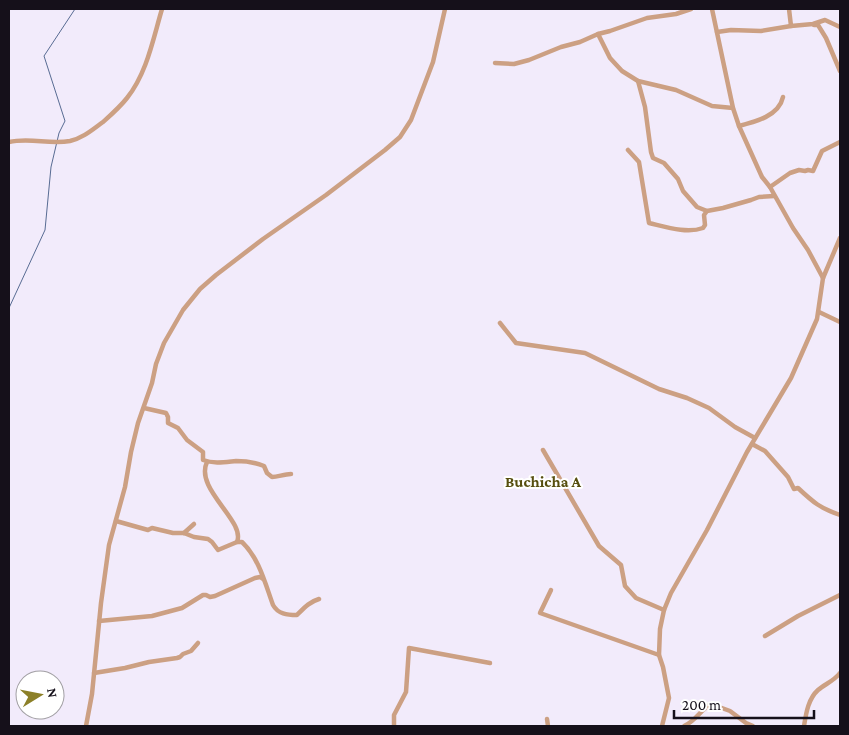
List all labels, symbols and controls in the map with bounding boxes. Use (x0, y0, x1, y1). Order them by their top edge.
district label: Buchicha A (505, 473, 582, 490)
north arrow (15, 670, 65, 720)
text: N (44, 687, 62, 699)
scale bar (674, 688, 814, 720)
text: 200 m (682, 697, 721, 713)

